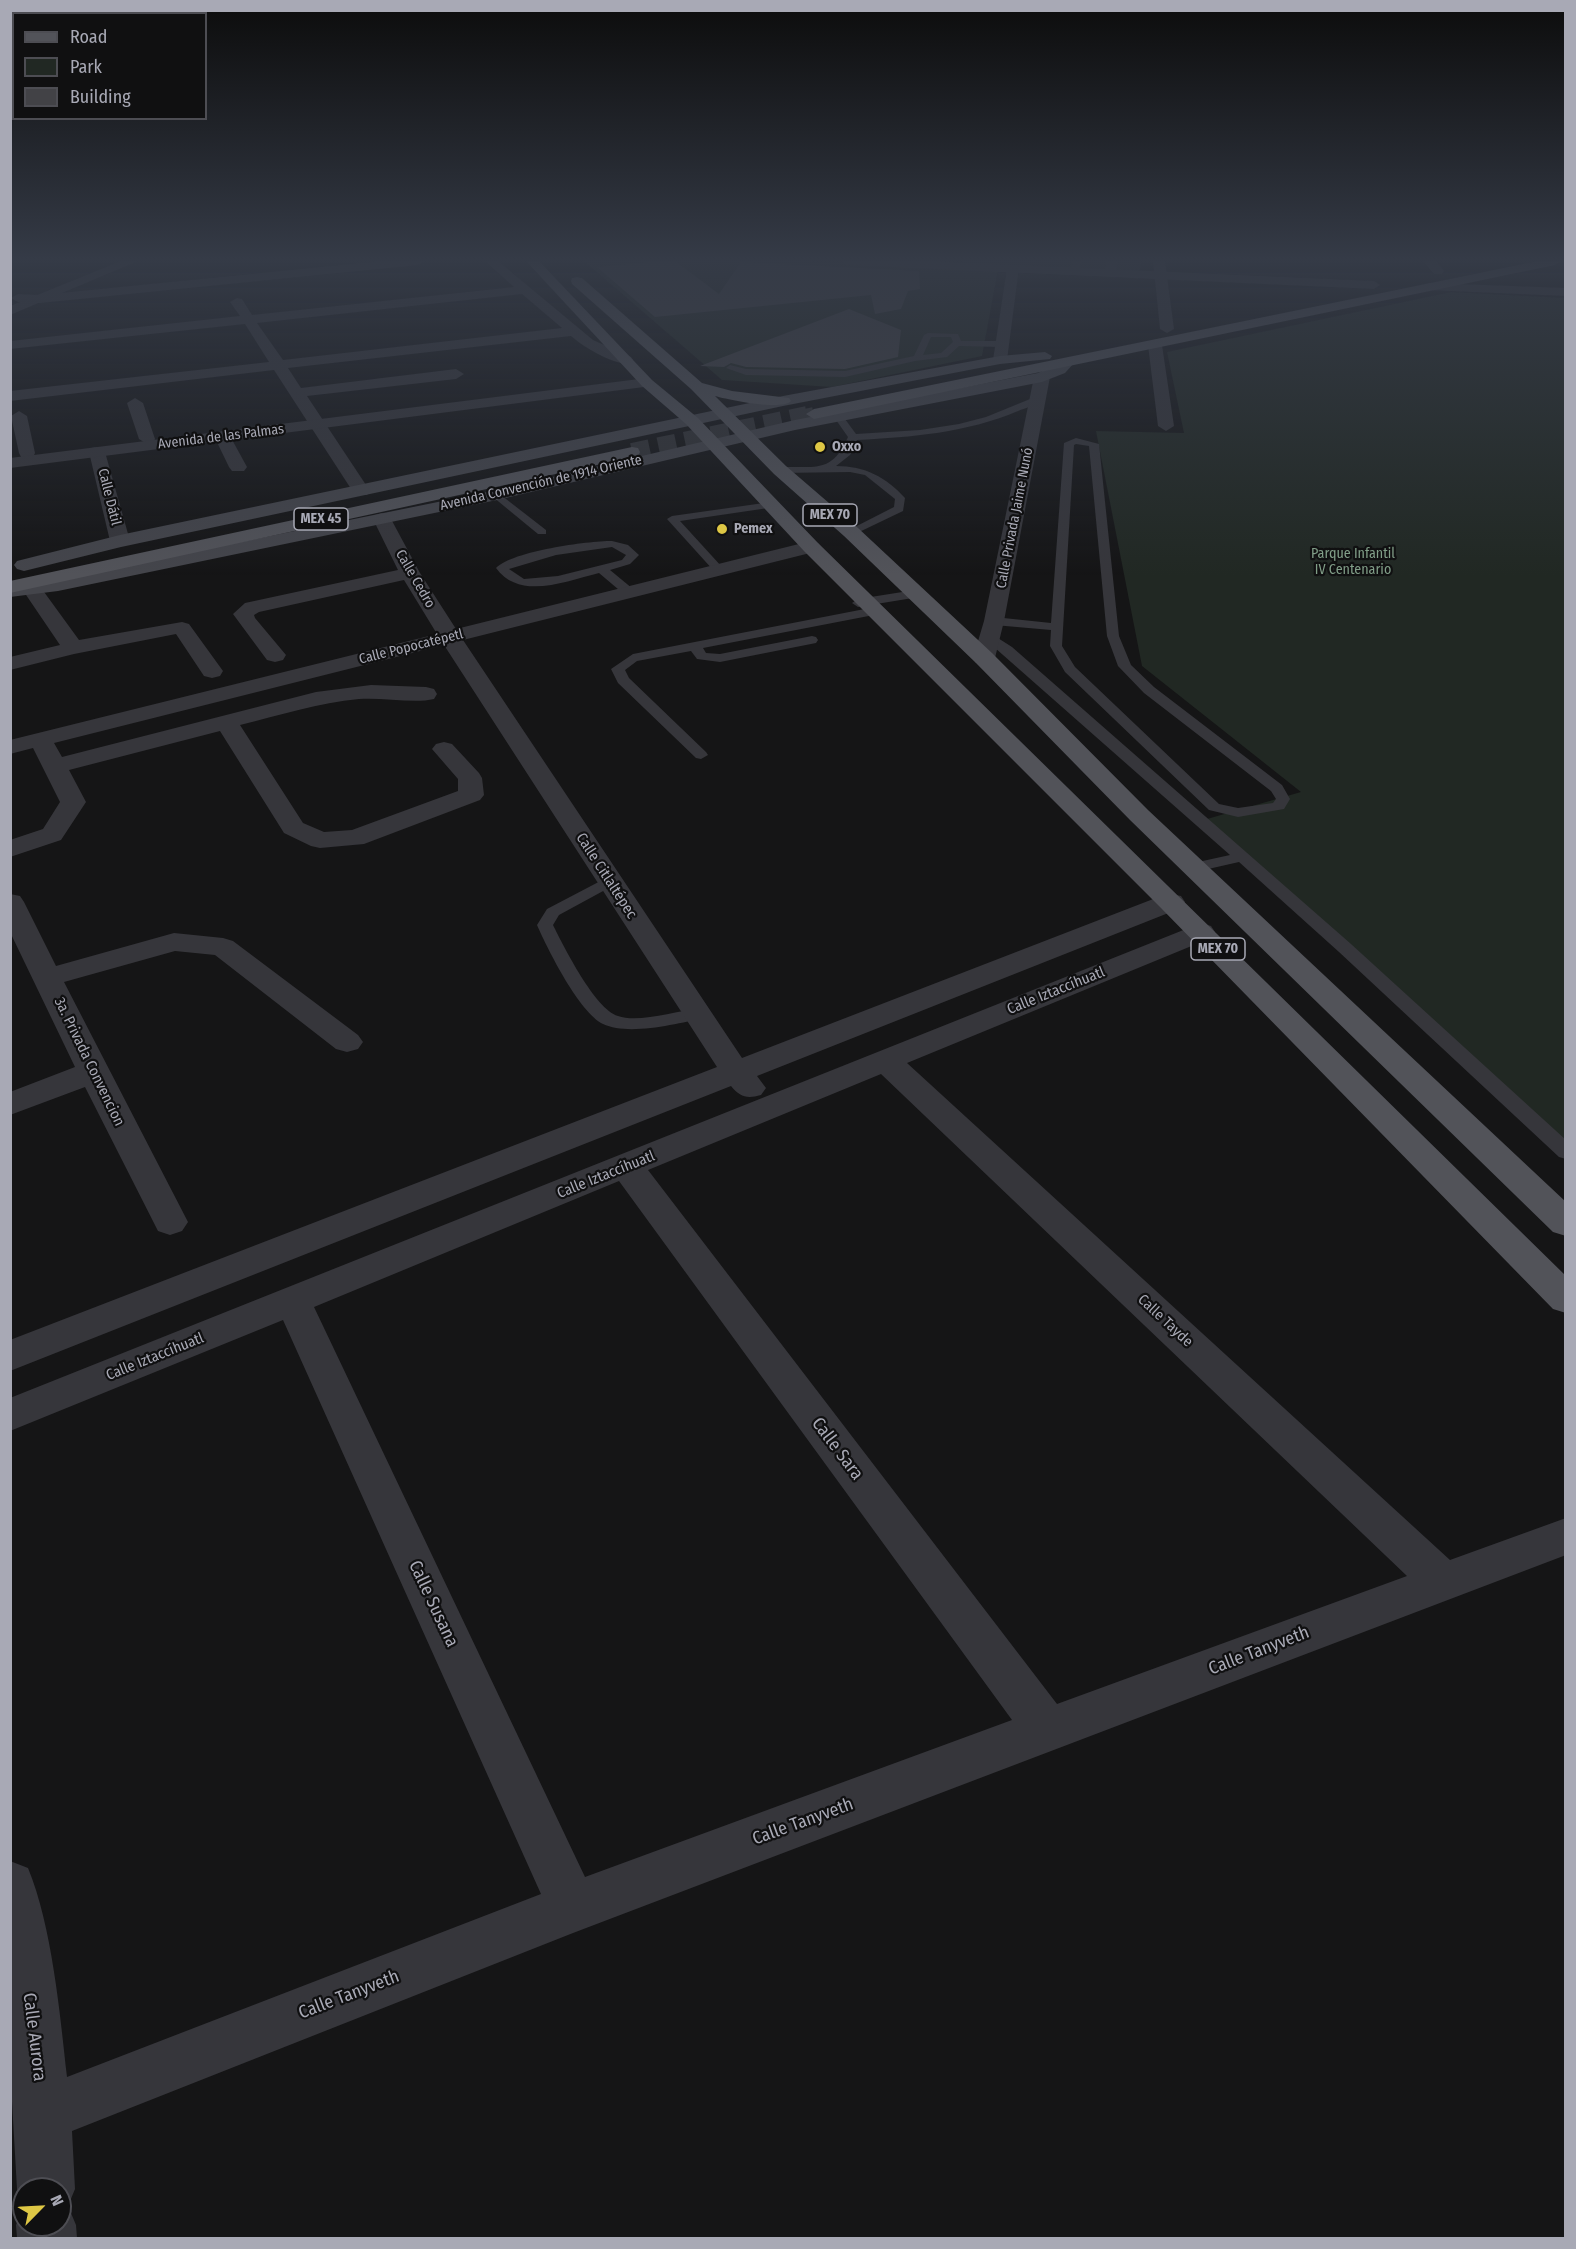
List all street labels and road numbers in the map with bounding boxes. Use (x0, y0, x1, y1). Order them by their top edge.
street label: Avenida de las Palmas (157, 421, 285, 453)
street label: Calle Privada Jaime Nunó (993, 446, 1037, 590)
street label: Avenida Convención de 1914 Oriente (438, 452, 644, 514)
street label: Calle Dátil (94, 467, 124, 527)
road number: MEX 70 (803, 504, 857, 526)
road number: MEX 45 (294, 508, 348, 530)
street label: Calle Cedro (392, 547, 438, 611)
street label: Calle Popocatépetl (357, 626, 465, 668)
street label: Calle Citlaltépec (572, 830, 640, 922)
road number: MEX 70 (1191, 938, 1245, 960)
street label: Calle Iztaccíhuatl (1005, 963, 1107, 1019)
street label: 3a. Privada Convencion (50, 995, 128, 1129)
street label: Calle Iztaccíhuatl (555, 1147, 657, 1203)
street label: Calle Tayde (1134, 1291, 1196, 1351)
street label: Calle Iztaccíhuatl (104, 1329, 206, 1385)
street label: Calle Sara (807, 1414, 867, 1484)
street label: Calle Susana (404, 1557, 462, 1651)
street label: Calle Tanyveth (1206, 1622, 1312, 1680)
street label: Calle Tanyveth (750, 1794, 856, 1850)
street label: Calle Tanyveth (296, 1966, 402, 2024)
street label: Calle Aurora (18, 1992, 50, 2082)

